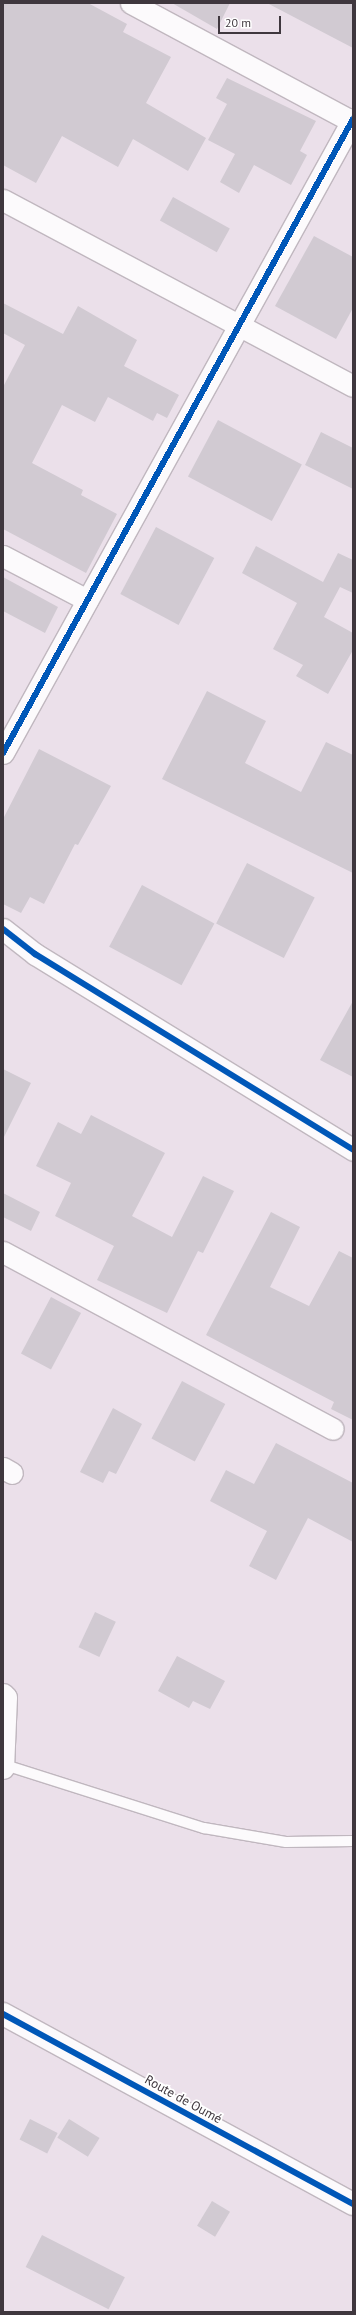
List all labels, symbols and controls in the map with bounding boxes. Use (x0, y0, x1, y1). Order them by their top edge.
scale bar (220, 8, 283, 34)
text: 20 m (225, 15, 251, 30)
street label: Route de Oumé (142, 2072, 224, 2128)

